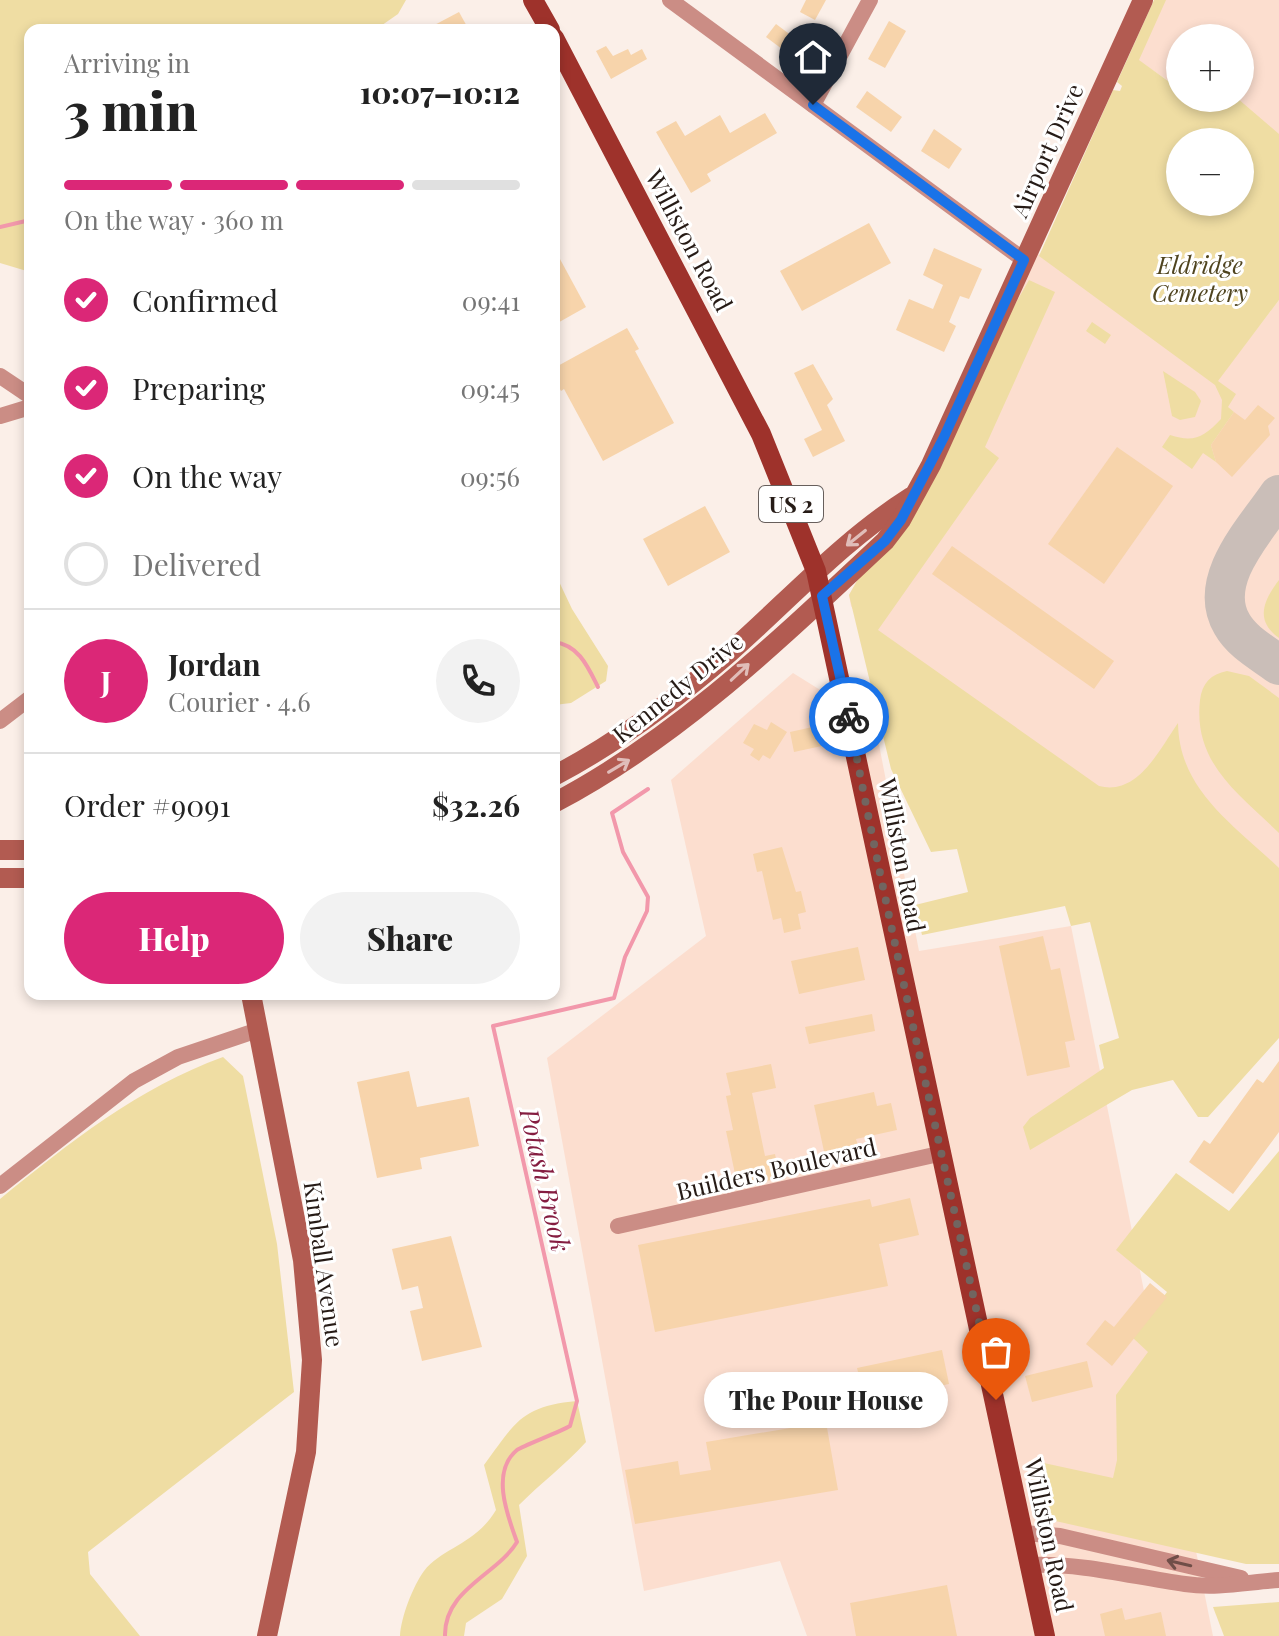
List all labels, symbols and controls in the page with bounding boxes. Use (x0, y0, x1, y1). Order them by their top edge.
pin (779, 23, 847, 105)
map controls (1166, 24, 1254, 216)
button: + (1166, 24, 1254, 112)
icon: home (791, 35, 835, 79)
text: Arriving in (64, 45, 190, 80)
text: 10:07–10:12 (360, 72, 520, 112)
text: 3 min (64, 75, 198, 144)
street label: Airport Drive (1002, 78, 1090, 223)
button: − (1166, 128, 1254, 216)
street label: Williston Road (639, 163, 741, 317)
text: On the way · 360 m (64, 202, 284, 237)
park label: Eldridge Cemetery (1152, 248, 1248, 308)
icon: check (64, 278, 108, 322)
text: Confirmed (132, 280, 278, 320)
text: 09:41 (462, 283, 520, 318)
icon: check (64, 366, 108, 410)
text: Preparing (132, 368, 265, 408)
text: 09:45 (461, 371, 520, 406)
icon: check (64, 454, 108, 498)
text: On the way (132, 456, 282, 496)
text: 09:56 (460, 459, 520, 494)
road number: US 2 (759, 486, 823, 522)
one-way arrow (846, 529, 867, 547)
text: Delivered (132, 544, 261, 584)
street label: Kennedy Drive (605, 625, 749, 749)
button: phone (436, 639, 520, 723)
text: Jordan (168, 644, 261, 684)
text: J (101, 661, 111, 701)
one-way arrow (729, 664, 749, 682)
courier (809, 677, 889, 757)
text: Courier · 4.6 (168, 684, 311, 719)
icon: bike (827, 695, 871, 739)
one-way arrow (607, 758, 630, 774)
street label: Williston Road (872, 774, 934, 935)
text: Order #9091 (64, 785, 231, 825)
text: $32.26 (432, 785, 520, 825)
button: Help (64, 892, 284, 984)
button: Share (300, 892, 520, 984)
water label: Potash Brook (512, 1104, 580, 1255)
street label: Builders Boulevard (673, 1129, 879, 1207)
street label: Kimball Avenue (297, 1179, 353, 1349)
pin (962, 1318, 1030, 1400)
icon: bag (974, 1330, 1018, 1374)
callout: The Pour House (704, 1372, 948, 1428)
text: The Pour House (729, 1382, 923, 1417)
street label: Williston Road (1018, 1454, 1082, 1615)
one-way arrow (1166, 1555, 1192, 1570)

